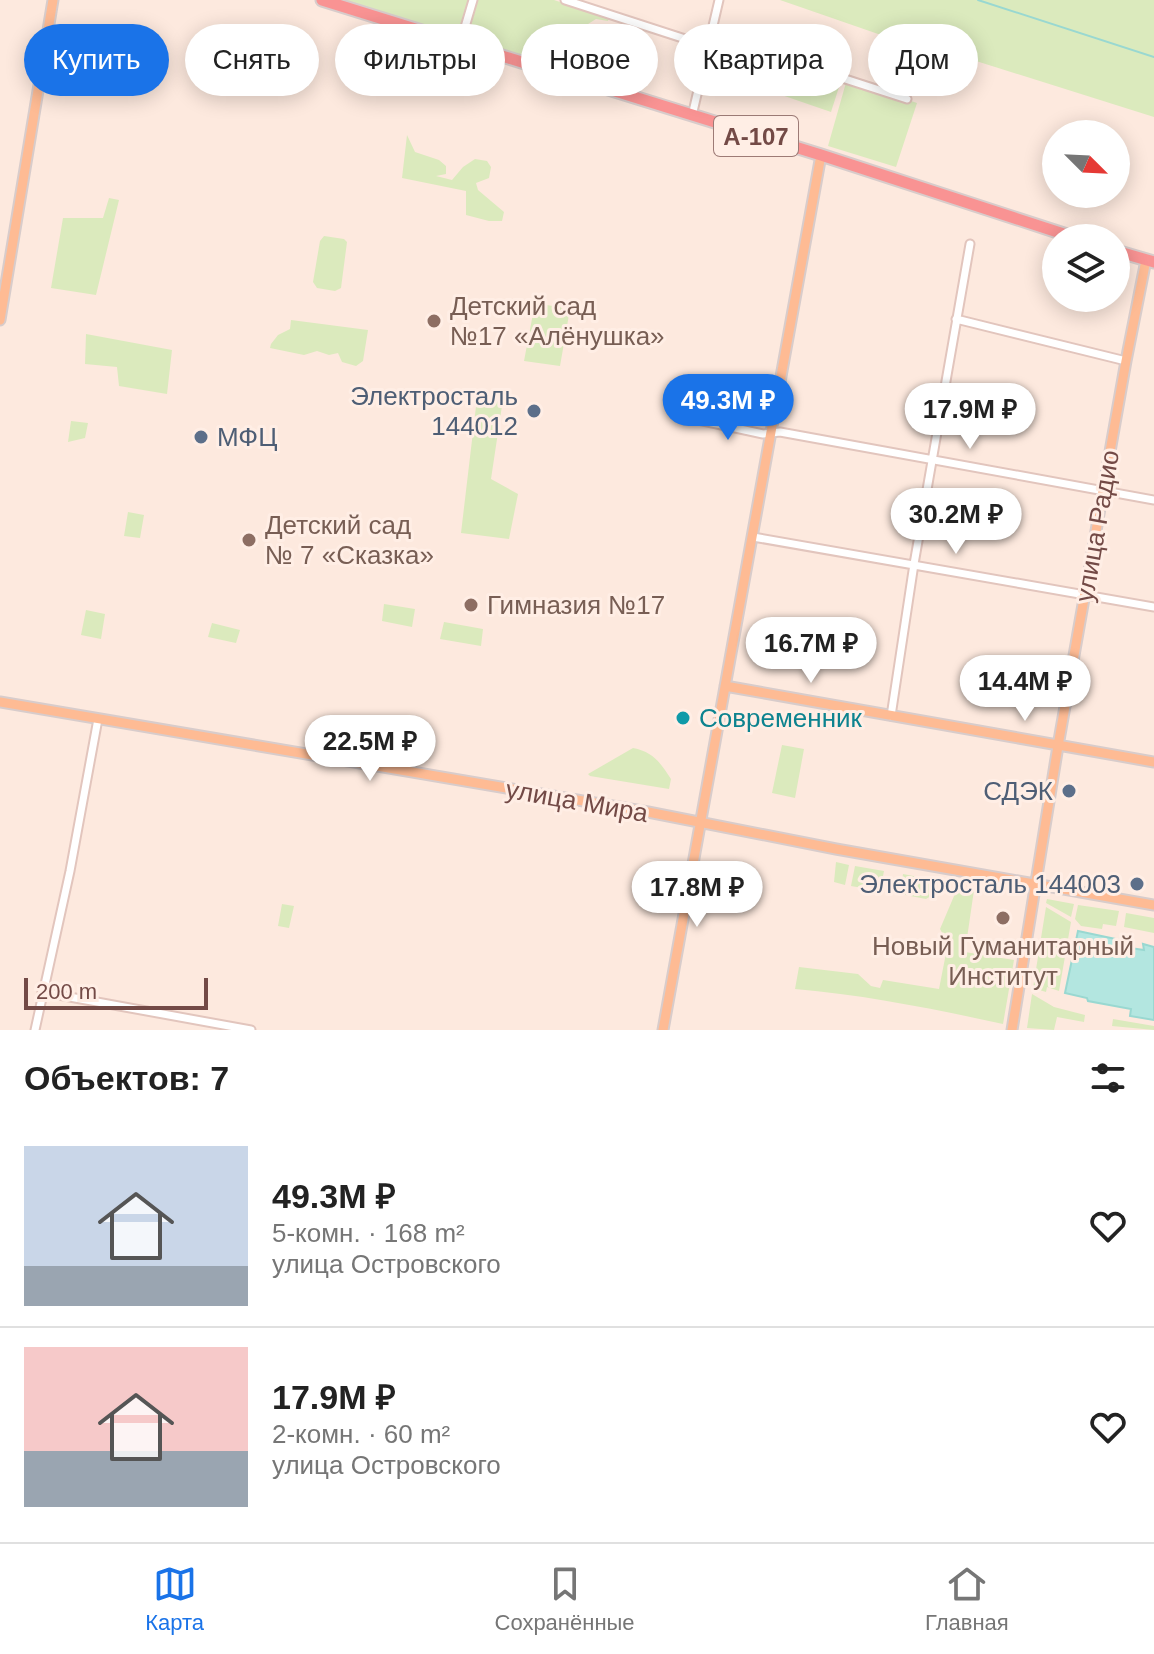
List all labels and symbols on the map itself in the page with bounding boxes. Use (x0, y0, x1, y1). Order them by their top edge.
road number: А-107 (714, 116, 798, 156)
north arrow (1042, 120, 1130, 208)
place label: Детский сад №17 «Алёнушка» (450, 291, 665, 351)
marker: Детский сад №17 «Алёнушка» (425, 312, 443, 330)
pin: 49.3M ₽ (654, 374, 802, 442)
place label: Электросталь 144012 (350, 381, 518, 441)
pin: 17.9M ₽ (896, 383, 1044, 451)
marker: Электросталь 144012 (525, 402, 543, 420)
place label: МФЦ (217, 422, 277, 452)
marker: МФЦ (192, 428, 210, 446)
street label: улица Радио (1069, 448, 1125, 604)
pin: 30.2M ₽ (882, 488, 1030, 556)
place label: Детский сад № 7 «Сказка» (265, 510, 434, 570)
marker: Детский сад № 7 «Сказка» (240, 531, 258, 549)
place label: Гимназия №17 (487, 590, 665, 620)
marker: Гимназия №17 (462, 596, 480, 614)
pin: 16.7M ₽ (737, 617, 885, 685)
pin: 14.4M ₽ (951, 655, 1099, 723)
place label: Современник (699, 703, 863, 733)
marker: Современник (674, 709, 692, 727)
pin: 22.5M ₽ (296, 715, 444, 783)
street label: улица Мира (504, 774, 651, 828)
place label: СДЭК (983, 776, 1053, 806)
marker: СДЭК (1060, 782, 1078, 800)
pin: 17.8M ₽ (623, 861, 771, 929)
place label: Электросталь 144003 (859, 869, 1121, 899)
marker: Электросталь 144003 (1128, 875, 1146, 893)
marker: Новый Гуманитарный Институт (994, 909, 1012, 927)
place label: Новый Гуманитарный Институт (872, 931, 1134, 991)
scale bar (24, 974, 208, 1010)

